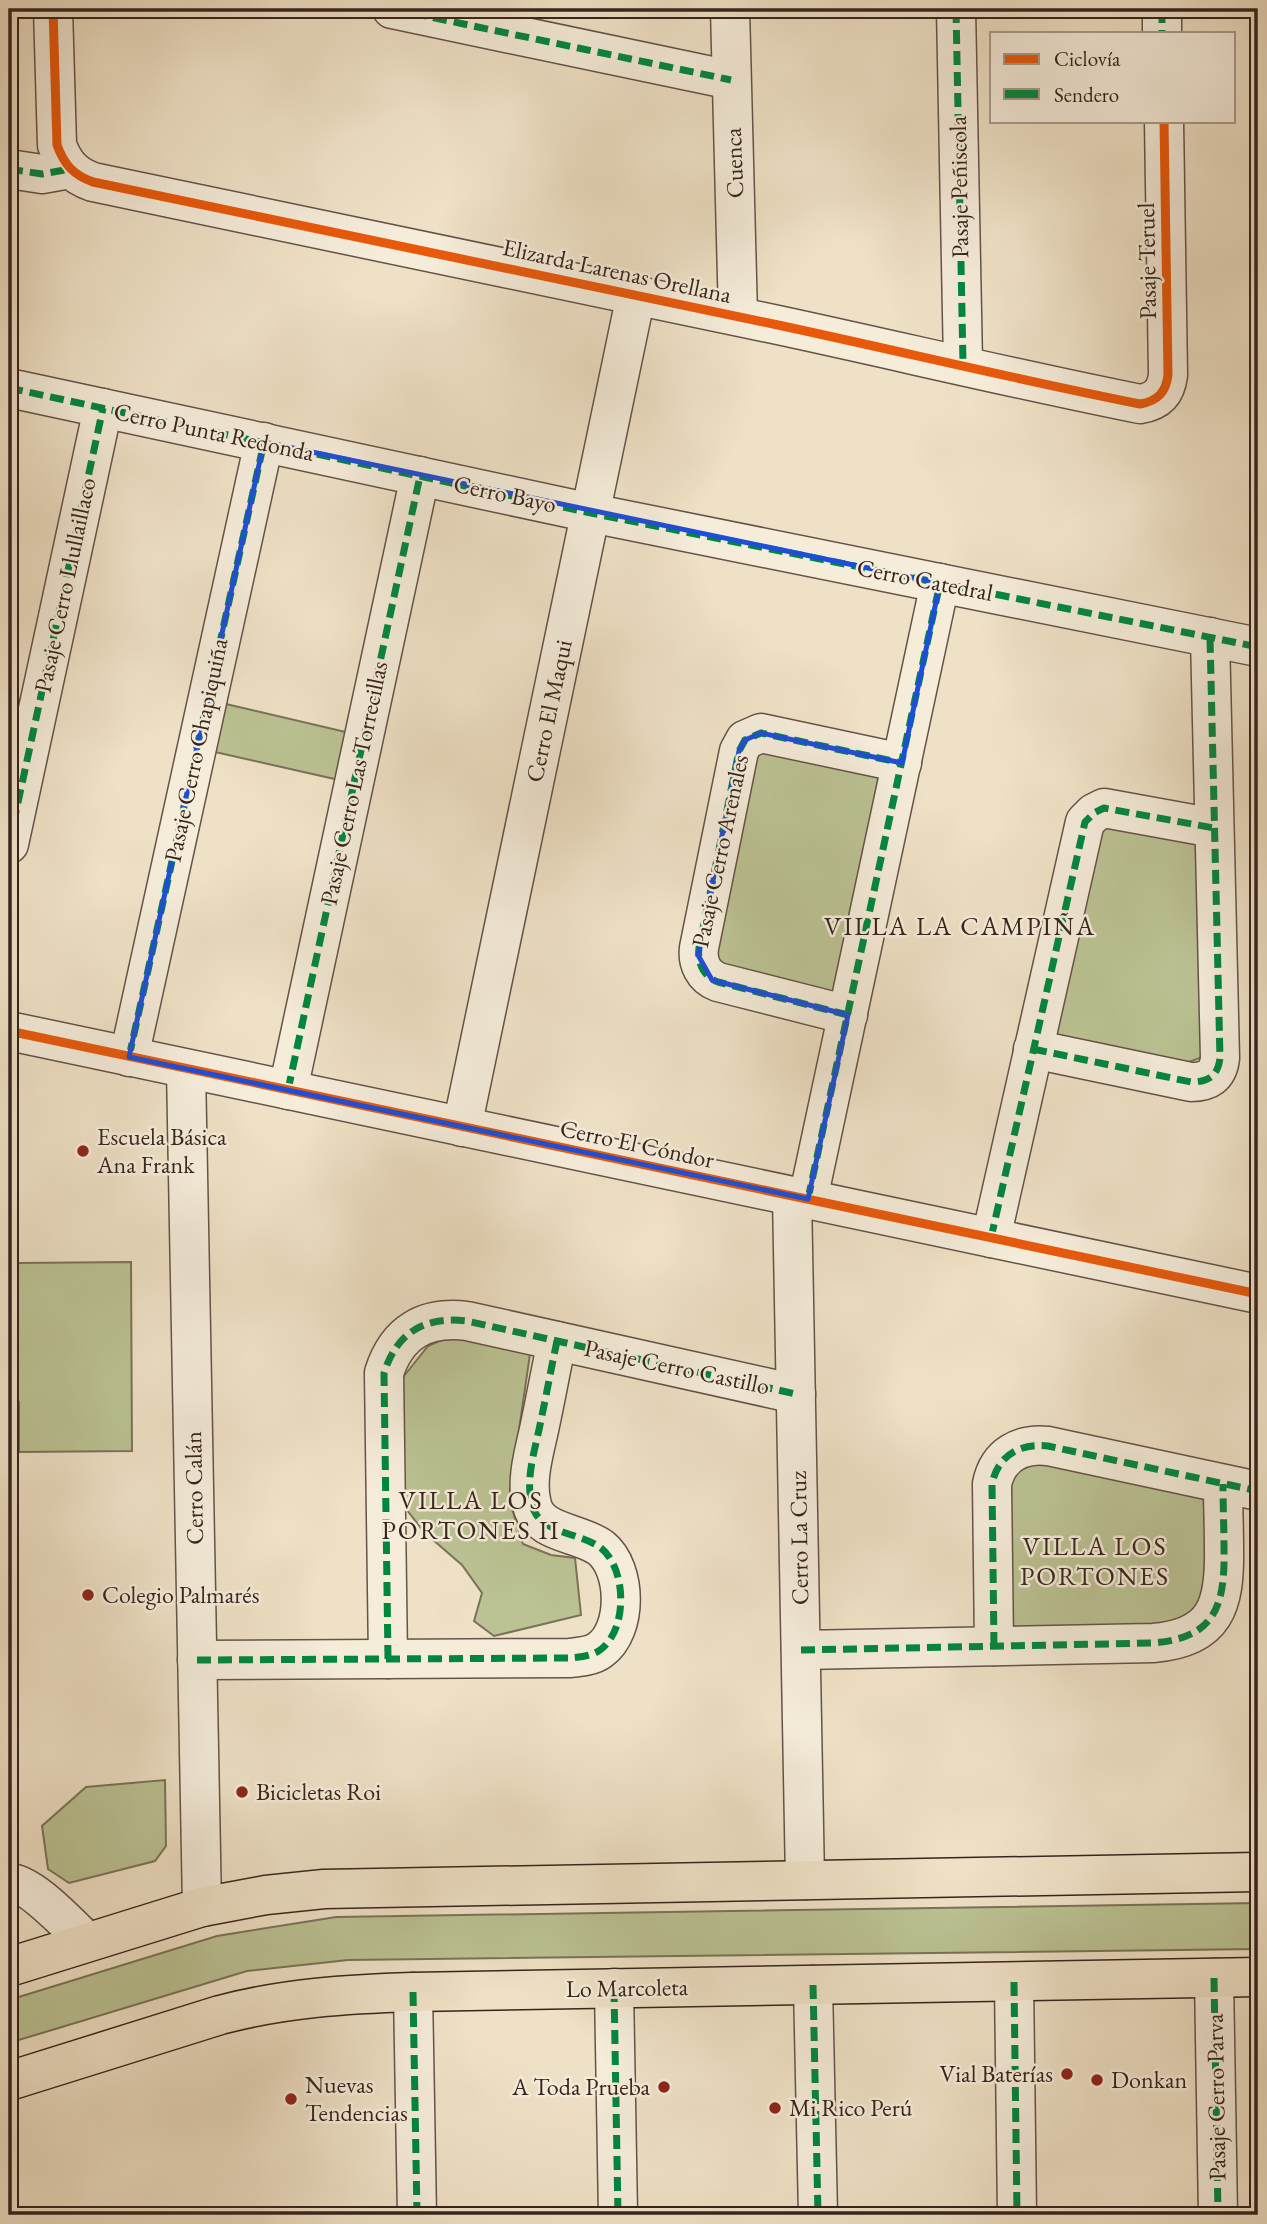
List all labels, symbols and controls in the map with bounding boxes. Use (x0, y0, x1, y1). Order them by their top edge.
legend (990, 32, 1236, 122)
text: Ciclovía (1054, 45, 1121, 72)
text: Sendero (1054, 81, 1119, 108)
street label: Pasaje Peñiscola (942, 115, 975, 258)
street label: Cuenca (717, 127, 750, 199)
street label: Pasaje Teruel (1130, 202, 1163, 320)
street label: Elizarda Larenas Orellana (500, 231, 735, 310)
street label: Cerro Punta Redonda (111, 395, 318, 468)
street label: Cerro Bayo (451, 468, 559, 520)
street label: Pasaje Cerro Llullaillaco (27, 474, 102, 695)
street label: Cerro Catedral (854, 551, 996, 608)
street label: Pasaje Cerro Chapiquiña (157, 635, 234, 865)
street label: Cerro El Maqui (518, 637, 579, 785)
street label: Pasaje Cerro Las Torrecillas (313, 658, 395, 908)
street label: Pasaje Cerro Arenales (684, 752, 755, 950)
district label: VILLA LA CAMPIÑA (824, 909, 1096, 943)
street label: Cerro El Cóndor (557, 1112, 717, 1175)
place label: Escuela Básica Ana Frank (96, 1121, 227, 1180)
marker: Escuela Básica Ana Frank (75, 1143, 91, 1159)
street label: Pasaje Cerro Castillo (582, 1332, 773, 1401)
street label: Cerro Calán (177, 1431, 210, 1545)
street label: Cerro La Cruz (782, 1471, 815, 1605)
district label: VILLA LOS PORTONES II (381, 1483, 561, 1547)
district label: VILLA LOS PORTONES (1020, 1529, 1170, 1593)
place label: Colegio Palmarés (102, 1579, 259, 1610)
marker: Colegio Palmarés (80, 1587, 96, 1603)
place label: Bicicletas Roi (256, 1776, 381, 1807)
marker: Bicicletas Roi (234, 1784, 250, 1800)
street label: Lo Marcoleta (565, 1971, 689, 2004)
street label: Pasaje Cerro Parva (1199, 2013, 1232, 2181)
place label: Vial Baterías (940, 2058, 1053, 2089)
place label: Donkan (1111, 2064, 1187, 2095)
marker: Vial Baterías (1059, 2066, 1075, 2082)
place label: Nuevas Tendencias (305, 2069, 408, 2128)
place label: A Toda Prueba (511, 2071, 650, 2102)
marker: Donkan (1089, 2072, 1105, 2088)
marker: A Toda Prueba (656, 2079, 672, 2095)
marker: Nuevas Tendencias (283, 2091, 299, 2107)
place label: Mi Rico Perú (789, 2092, 913, 2123)
marker: Mi Rico Perú (767, 2100, 783, 2116)

